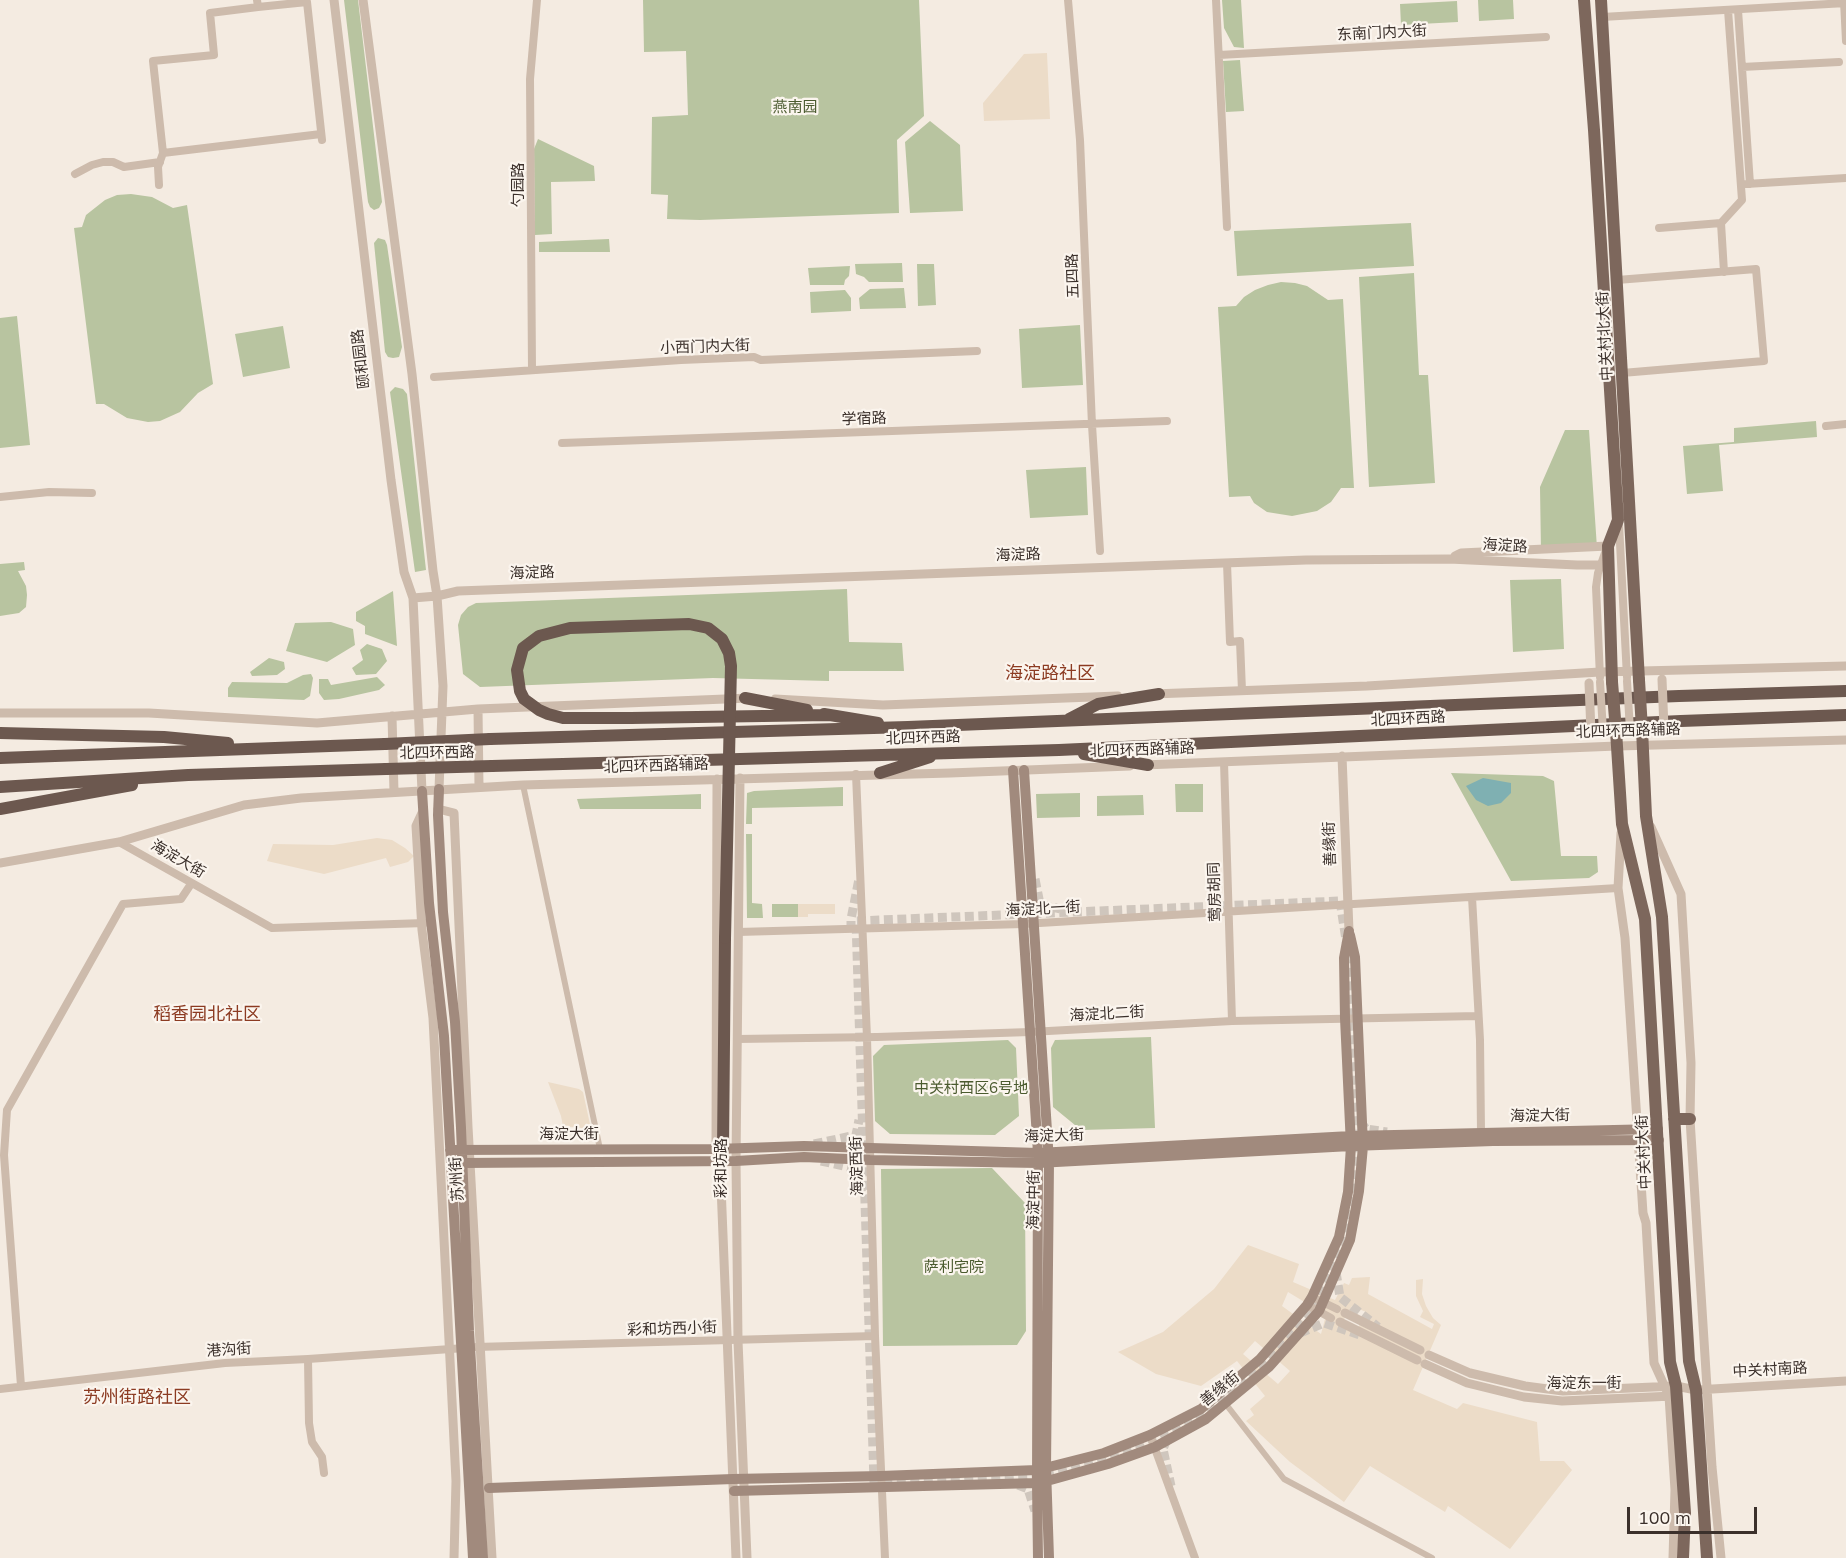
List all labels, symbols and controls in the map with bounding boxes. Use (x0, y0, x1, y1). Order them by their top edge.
street label: 东南门内大街 (1337, 22, 1427, 44)
park label: 燕南园 (773, 98, 817, 116)
street label: 勺园路 (509, 163, 527, 207)
street label: 五四路 (1063, 253, 1083, 299)
street label: 中关村北大街 (1594, 291, 1616, 381)
street label: 颐和园路 (348, 328, 374, 390)
street label: 小西门内大街 (660, 336, 750, 358)
street label: 学宿路 (841, 409, 887, 429)
street label: 海淀路 (1482, 536, 1528, 556)
street label: 海淀路 (995, 545, 1041, 565)
street label: 海淀路 (509, 563, 555, 583)
district label: 海淀路社区 (1005, 663, 1095, 685)
street label: 北四环西路 (1370, 708, 1446, 730)
street label: 北四环西路辅路 (1575, 720, 1681, 742)
street label: 北四环西路 (885, 728, 961, 748)
street label: 北四环西路辅路 (1089, 739, 1195, 761)
street label: 北四环西路 (399, 743, 475, 763)
street label: 北四环西路辅路 (603, 755, 709, 777)
street label: 善缘街 (1320, 821, 1340, 867)
street label: 海淀大街 (148, 836, 208, 882)
street label: 莺房胡同 (1205, 862, 1225, 922)
street label: 海淀北一街 (1005, 898, 1081, 920)
street label: 海淀北二街 (1069, 1003, 1145, 1025)
district label: 稻香园北社区 (153, 1004, 261, 1026)
park label: 中关村西区6号地 (914, 1079, 1028, 1097)
street label: 海淀大街 (1510, 1106, 1570, 1126)
street label: 中关村大街 (1633, 1114, 1655, 1190)
street label: 海淀大街 (539, 1125, 599, 1143)
street label: 海淀大街 (1024, 1126, 1084, 1146)
street label: 海淀西街 (847, 1136, 867, 1196)
street label: 彩和坊路 (712, 1138, 730, 1198)
street label: 苏州街 (446, 1156, 468, 1202)
street label: 海淀中街 (1024, 1170, 1044, 1230)
park label: 萨利宅院 (924, 1258, 984, 1276)
street label: 彩和坊西小街 (627, 1318, 717, 1340)
street label: 港沟街 (206, 1339, 252, 1361)
street label: 中关村南路 (1732, 1359, 1808, 1381)
street label: 善缘街 (1197, 1368, 1243, 1410)
street label: 海淀东一街 (1547, 1374, 1621, 1392)
district label: 苏州街路社区 (83, 1387, 191, 1409)
scale bar (1630, 1495, 1760, 1533)
text: 100 m (1638, 1506, 1691, 1529)

